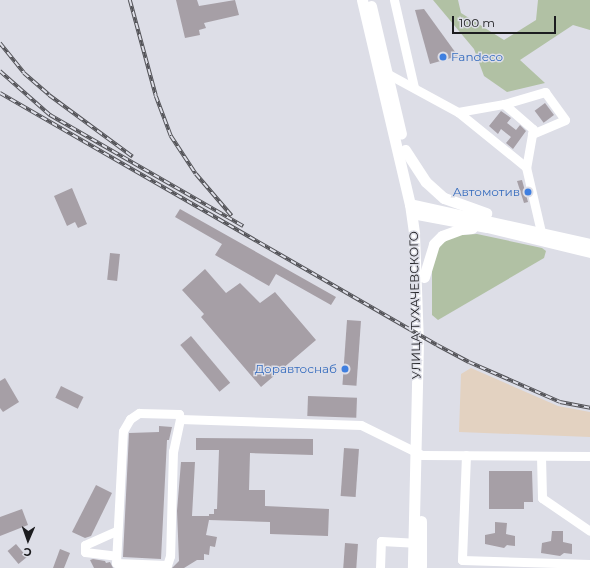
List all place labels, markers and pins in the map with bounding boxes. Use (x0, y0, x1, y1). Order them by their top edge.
place label: Fandeco (451, 50, 503, 64)
marker: Fandeco (438, 52, 448, 62)
place label: Автомотив (453, 185, 520, 199)
marker: Автомотив (523, 187, 533, 197)
place label: Доравтоснаб (255, 362, 337, 376)
marker: Доравтоснаб (340, 364, 350, 374)

